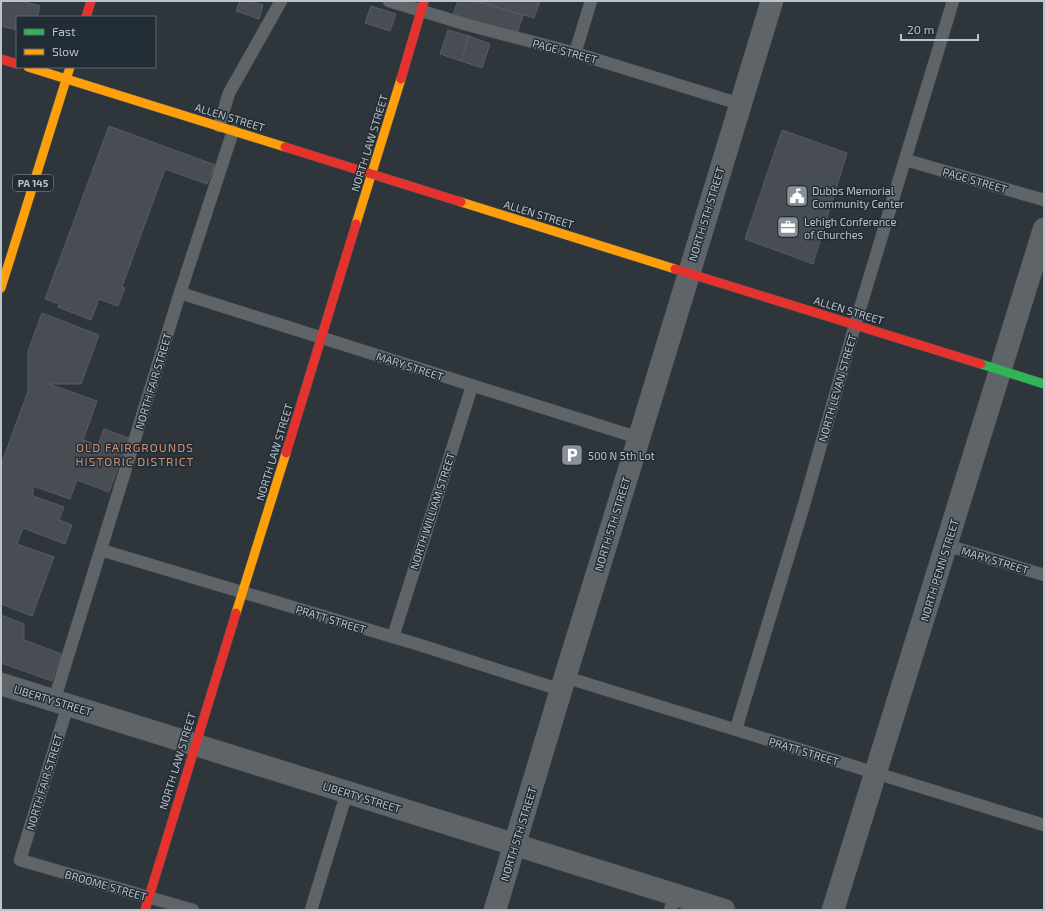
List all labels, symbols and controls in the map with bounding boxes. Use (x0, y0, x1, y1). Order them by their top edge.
legend (16, 16, 156, 68)
scale bar (901, 16, 978, 42)
text: 20 m (907, 22, 934, 36)
text: Fast (52, 24, 76, 38)
street label: PAGE STREET (531, 36, 599, 66)
text: Slow (52, 44, 79, 58)
street label: NORTH LAW STREET (348, 92, 390, 193)
street label: ALLEN STREET (193, 100, 267, 134)
street label: NORTH 5TH STREET (685, 165, 727, 263)
street label: PAGE STREET (941, 165, 1009, 196)
road number: PA 145 (13, 175, 53, 191)
public building icon: Dubbs Memorial Community Center (784, 183, 810, 209)
place label: Dubbs Memorial Community Center (812, 184, 905, 210)
street label: ALLEN STREET (502, 197, 576, 231)
office icon: Lehigh Conference of Churches (775, 214, 801, 240)
place label: Lehigh Conference of Churches (804, 215, 896, 241)
street label: ALLEN STREET (812, 293, 886, 327)
street label: NORTH FAIR STREET (132, 331, 174, 431)
street label: NORTH LEVAN STREET (815, 332, 859, 443)
street label: MARY STREET (375, 349, 446, 383)
street label: NORTH LAW STREET (253, 401, 295, 502)
district label: OLD FAIRGROUNDS HISTORIC DISTRICT (76, 440, 194, 468)
parking icon: 500 N 5th Lot (559, 442, 585, 468)
place label: 500 N 5th Lot (588, 449, 655, 462)
street label: NORTH WILLIAM STREET (407, 450, 457, 571)
street label: NORTH 5TH STREET (591, 475, 633, 573)
street label: NORTH PENN STREET (917, 517, 961, 623)
street label: MARY STREET (960, 544, 1031, 577)
street label: PRATT STREET (294, 602, 368, 636)
street label: LIBERTY STREET (12, 682, 94, 718)
street label: NORTH LAW STREET (156, 710, 198, 811)
street label: NORTH FAIR STREET (23, 732, 65, 832)
street label: PRATT STREET (767, 734, 841, 768)
street label: LIBERTY STREET (321, 779, 403, 815)
street label: NORTH 5TH STREET (497, 785, 539, 883)
street label: BROOME STREET (64, 867, 149, 903)

